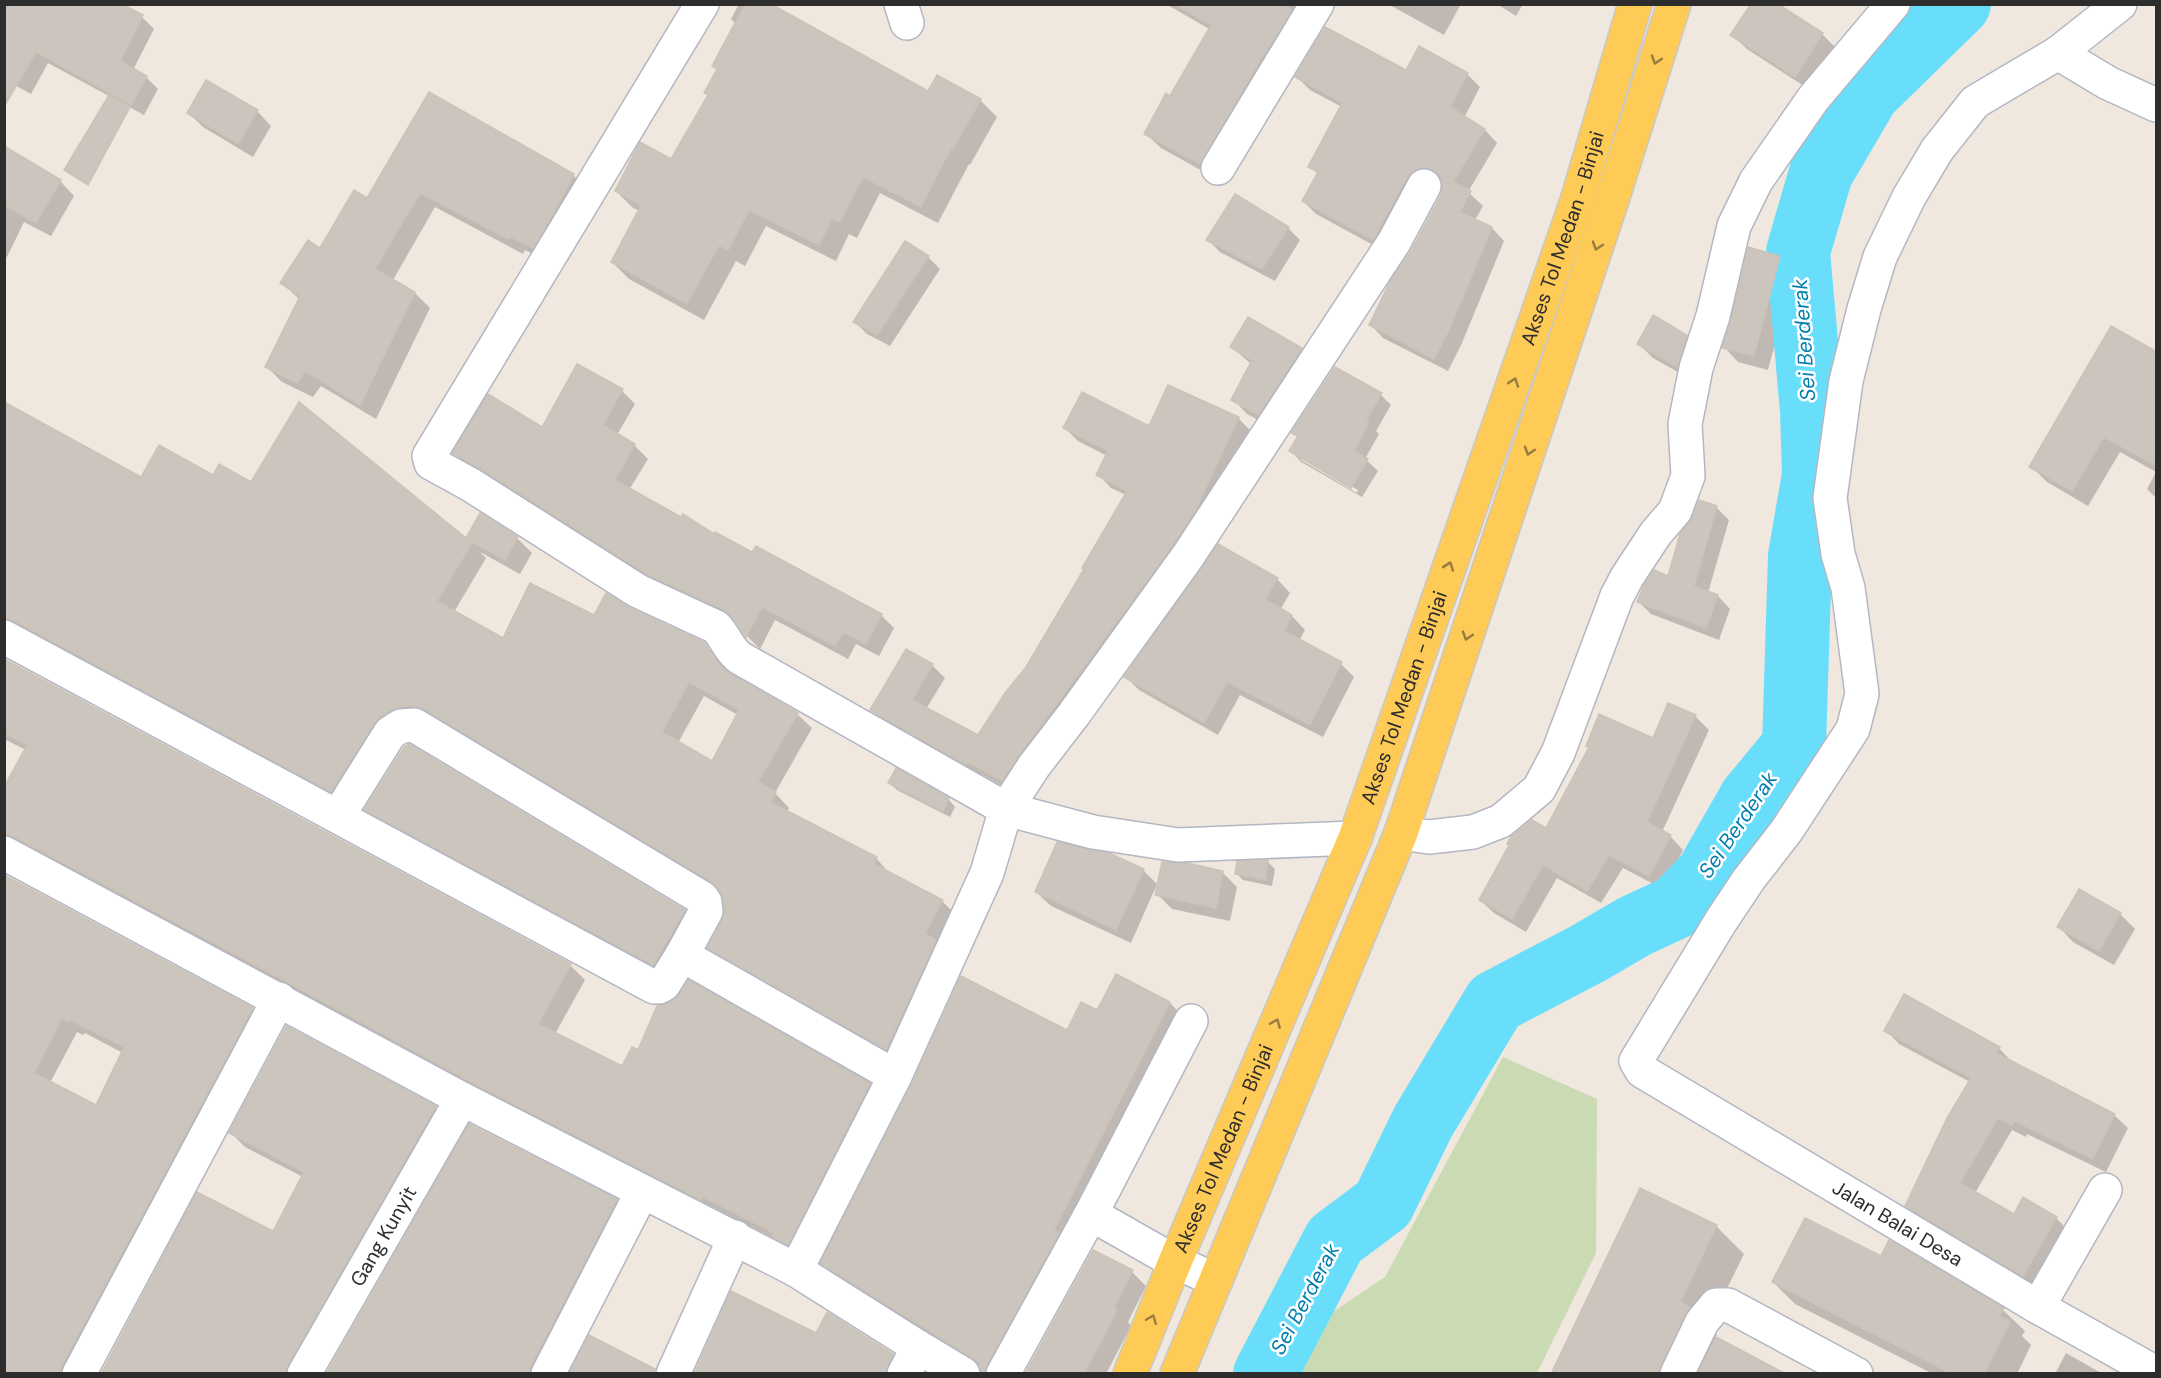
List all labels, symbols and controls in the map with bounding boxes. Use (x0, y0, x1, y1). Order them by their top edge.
one-way arrow (1651, 54, 1663, 65)
street label: Akses Tol Medan - Binjai (1515, 128, 1610, 349)
one-way arrow (1592, 240, 1604, 251)
water label: Sei Berderak (1786, 278, 1822, 402)
one-way arrow (1506, 377, 1519, 388)
one-way arrow (1523, 445, 1536, 456)
one-way arrow (1442, 561, 1455, 572)
street label: Akses Tol Medan - Binjai (1355, 587, 1453, 808)
one-way arrow (1462, 630, 1474, 641)
water label: Sei Berderak (1692, 766, 1784, 884)
one-way arrow (1269, 1019, 1281, 1030)
street label: Akses Tol Medan - Binjai (1167, 1040, 1279, 1257)
street label: Jalan Balai Desa (1828, 1174, 1968, 1272)
street label: Gang Kunyit (344, 1181, 422, 1291)
water label: Sei Berderak (1264, 1238, 1346, 1360)
one-way arrow (1145, 1314, 1157, 1325)

